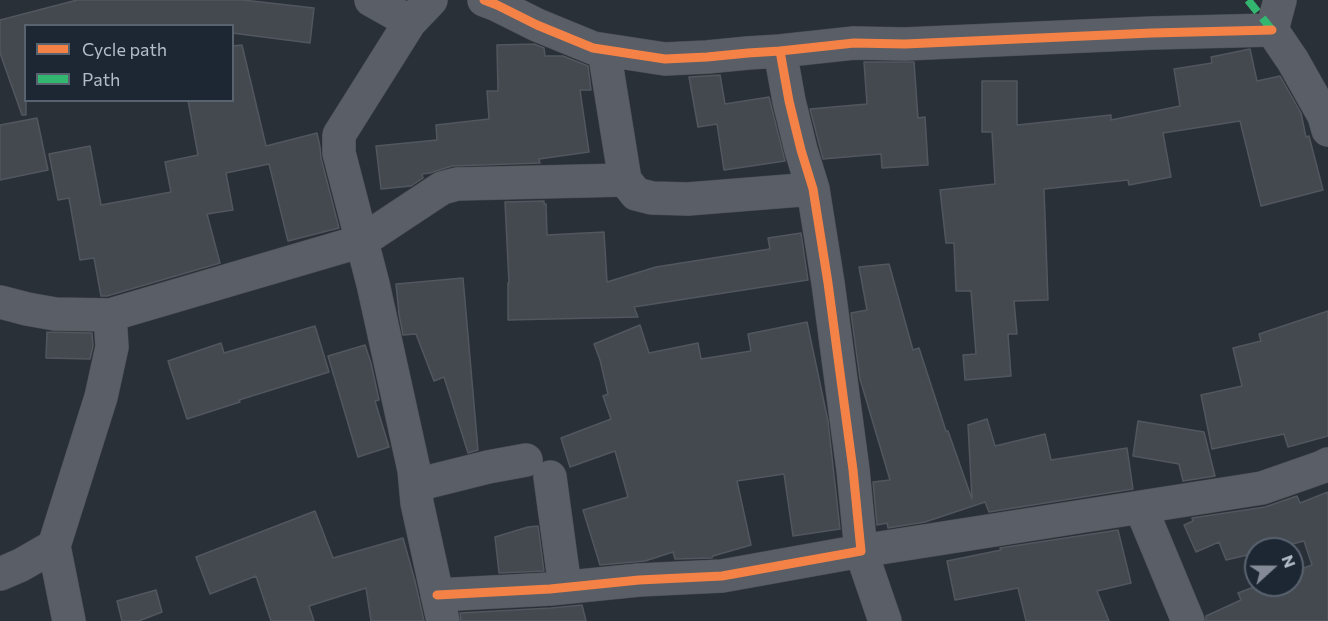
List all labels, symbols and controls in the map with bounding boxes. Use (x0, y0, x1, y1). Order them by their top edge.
legend (24, 24, 234, 102)
text: Cycle path (82, 38, 167, 60)
text: Path (82, 68, 120, 90)
north arrow (1244, 537, 1304, 597)
text: N (1278, 552, 1300, 570)

